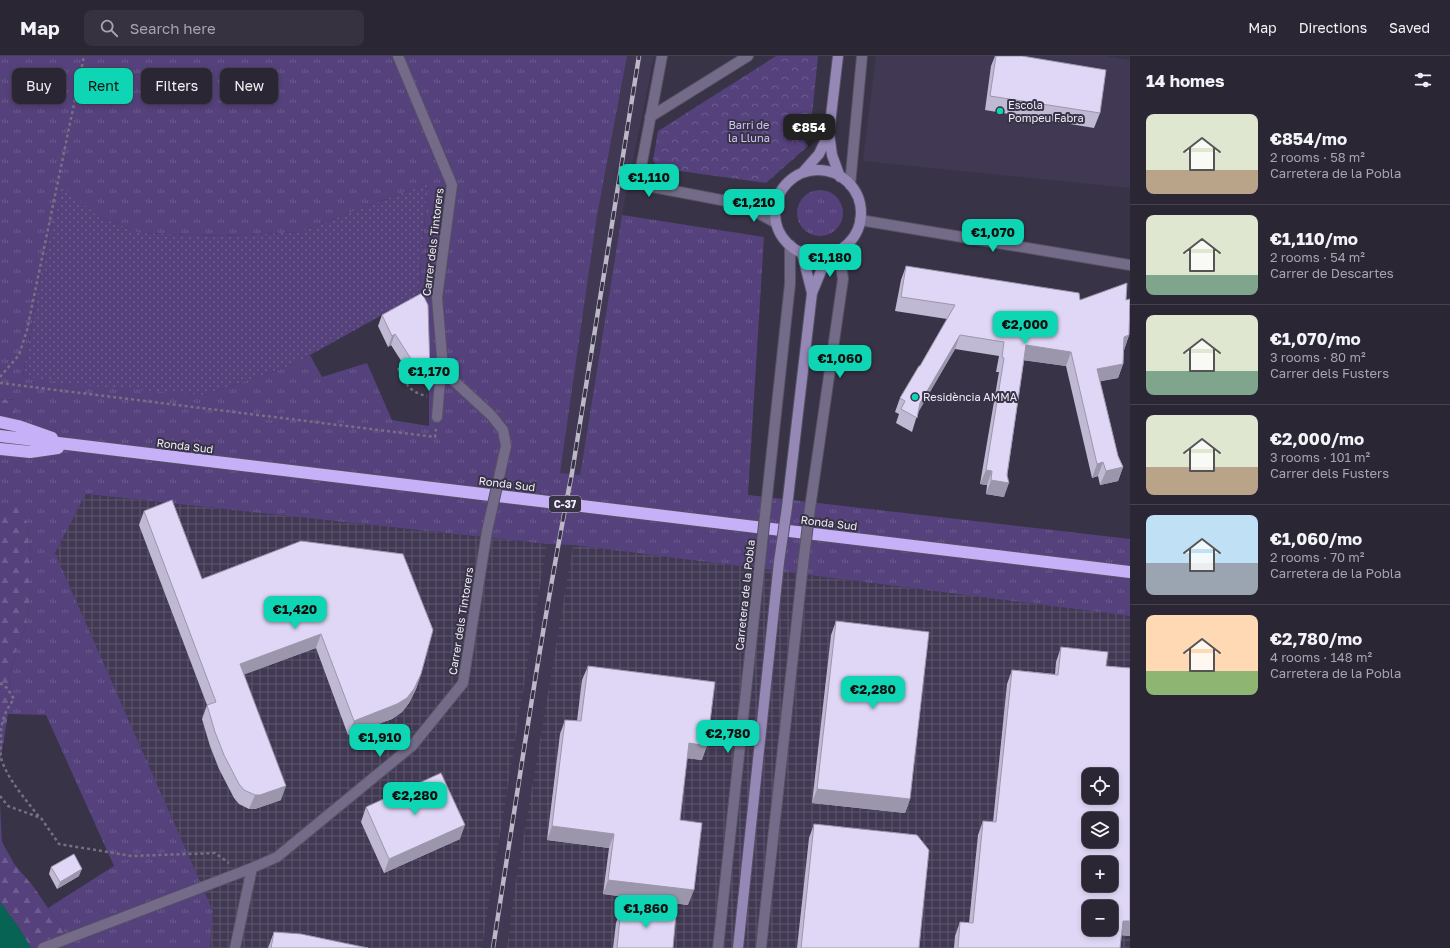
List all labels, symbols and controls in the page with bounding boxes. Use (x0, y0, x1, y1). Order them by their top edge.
search box (84, 10, 364, 46)
text: Map (20, 16, 60, 39)
icon: search (98, 17, 120, 39)
text: Search here (130, 19, 216, 37)
text: Map (1248, 19, 1277, 36)
text: Directions (1299, 19, 1367, 36)
text: Saved (1389, 19, 1430, 36)
chip: Buy (12, 68, 66, 104)
chip: Rent (74, 68, 133, 104)
chip: Filters (141, 68, 212, 104)
chip: New (220, 68, 278, 104)
icon: filters (1412, 69, 1434, 91)
text: 14 homes (1146, 70, 1225, 91)
place label: Escola Pompeu Fabra (1008, 98, 1084, 124)
marker: Escola Pompeu Fabra (995, 106, 1005, 116)
pin: €854 (785, 114, 833, 148)
park label: Barri de la Lluna (728, 118, 770, 144)
text: €854 (792, 119, 826, 135)
text: €854/mo (1270, 128, 1347, 149)
icon: home (1178, 130, 1226, 178)
text: 2 rooms · 58 m² (1270, 149, 1365, 165)
pin: €1,110 (616, 164, 682, 198)
text: Carretera de la Pobla (1270, 165, 1401, 181)
text: €1,110 (628, 169, 670, 185)
street label: Carrer dels Tintorers (419, 187, 446, 297)
pin: €1,210 (721, 189, 787, 223)
text: €1,210 (732, 194, 776, 210)
pin: €1,070 (960, 219, 1026, 253)
text: €1,070 (971, 224, 1015, 240)
text: €1,110/mo (1270, 228, 1358, 249)
icon: home (1178, 231, 1226, 279)
pin: €1,180 (797, 244, 863, 278)
text: €1,180 (808, 249, 852, 265)
text: 2 rooms · 54 m² (1270, 249, 1365, 265)
text: Carrer de Descartes (1270, 265, 1394, 281)
pin: €2,000 (992, 311, 1058, 345)
text: €2,000 (1002, 316, 1048, 332)
text: €1,070/mo (1270, 328, 1361, 349)
icon: home (1178, 331, 1226, 379)
pin: €1,060 (807, 345, 873, 379)
text: 3 rooms · 80 m² (1270, 349, 1366, 365)
text: €1,060 (817, 350, 863, 366)
pin: €1,170 (396, 358, 462, 392)
text: €1,170 (408, 363, 450, 379)
text: Carrer dels Fusters (1270, 365, 1389, 381)
place label: Residència AMMA (923, 390, 1018, 403)
marker: Residència AMMA (910, 392, 920, 402)
text: €2,000/mo (1270, 428, 1364, 449)
icon: home (1178, 431, 1226, 479)
street label: Ronda Sud (156, 436, 214, 455)
text: 3 rooms · 101 m² (1270, 449, 1370, 465)
text: Carrer dels Fusters (1270, 465, 1389, 481)
street label: Ronda Sud (478, 474, 536, 493)
road number: C-37 (549, 496, 581, 512)
street label: Ronda Sud (800, 513, 858, 532)
text: €1,060/mo (1270, 528, 1362, 549)
icon: home (1178, 531, 1226, 579)
street label: Carretera de la Pobla (732, 539, 757, 651)
text: 2 rooms · 70 m² (1270, 549, 1365, 565)
text: Carretera de la Pobla (1270, 565, 1401, 581)
street label: Carrer dels Tintorers (446, 566, 475, 676)
pin: €1,420 (262, 596, 328, 630)
text: €1,420 (273, 601, 317, 617)
text: €2,780/mo (1270, 628, 1362, 649)
icon: home (1178, 631, 1226, 679)
text: 4 rooms · 148 m² (1270, 649, 1372, 665)
text: Carretera de la Pobla (1270, 665, 1401, 681)
pin: €2,280 (840, 676, 906, 710)
text: €2,280 (850, 681, 896, 697)
pin: €2,780 (695, 720, 761, 754)
pin: €1,910 (347, 724, 413, 758)
text: €2,780 (705, 725, 751, 741)
text: €1,910 (358, 729, 402, 745)
map controls (1082, 768, 1118, 936)
button: locate (1082, 768, 1118, 804)
pin: €2,280 (382, 782, 448, 816)
text: €2,280 (392, 787, 438, 803)
button: layers (1082, 812, 1118, 848)
button: + (1082, 856, 1118, 892)
pin: €1,860 (613, 895, 679, 929)
text: €1,860 (623, 900, 669, 916)
button: − (1082, 900, 1118, 936)

